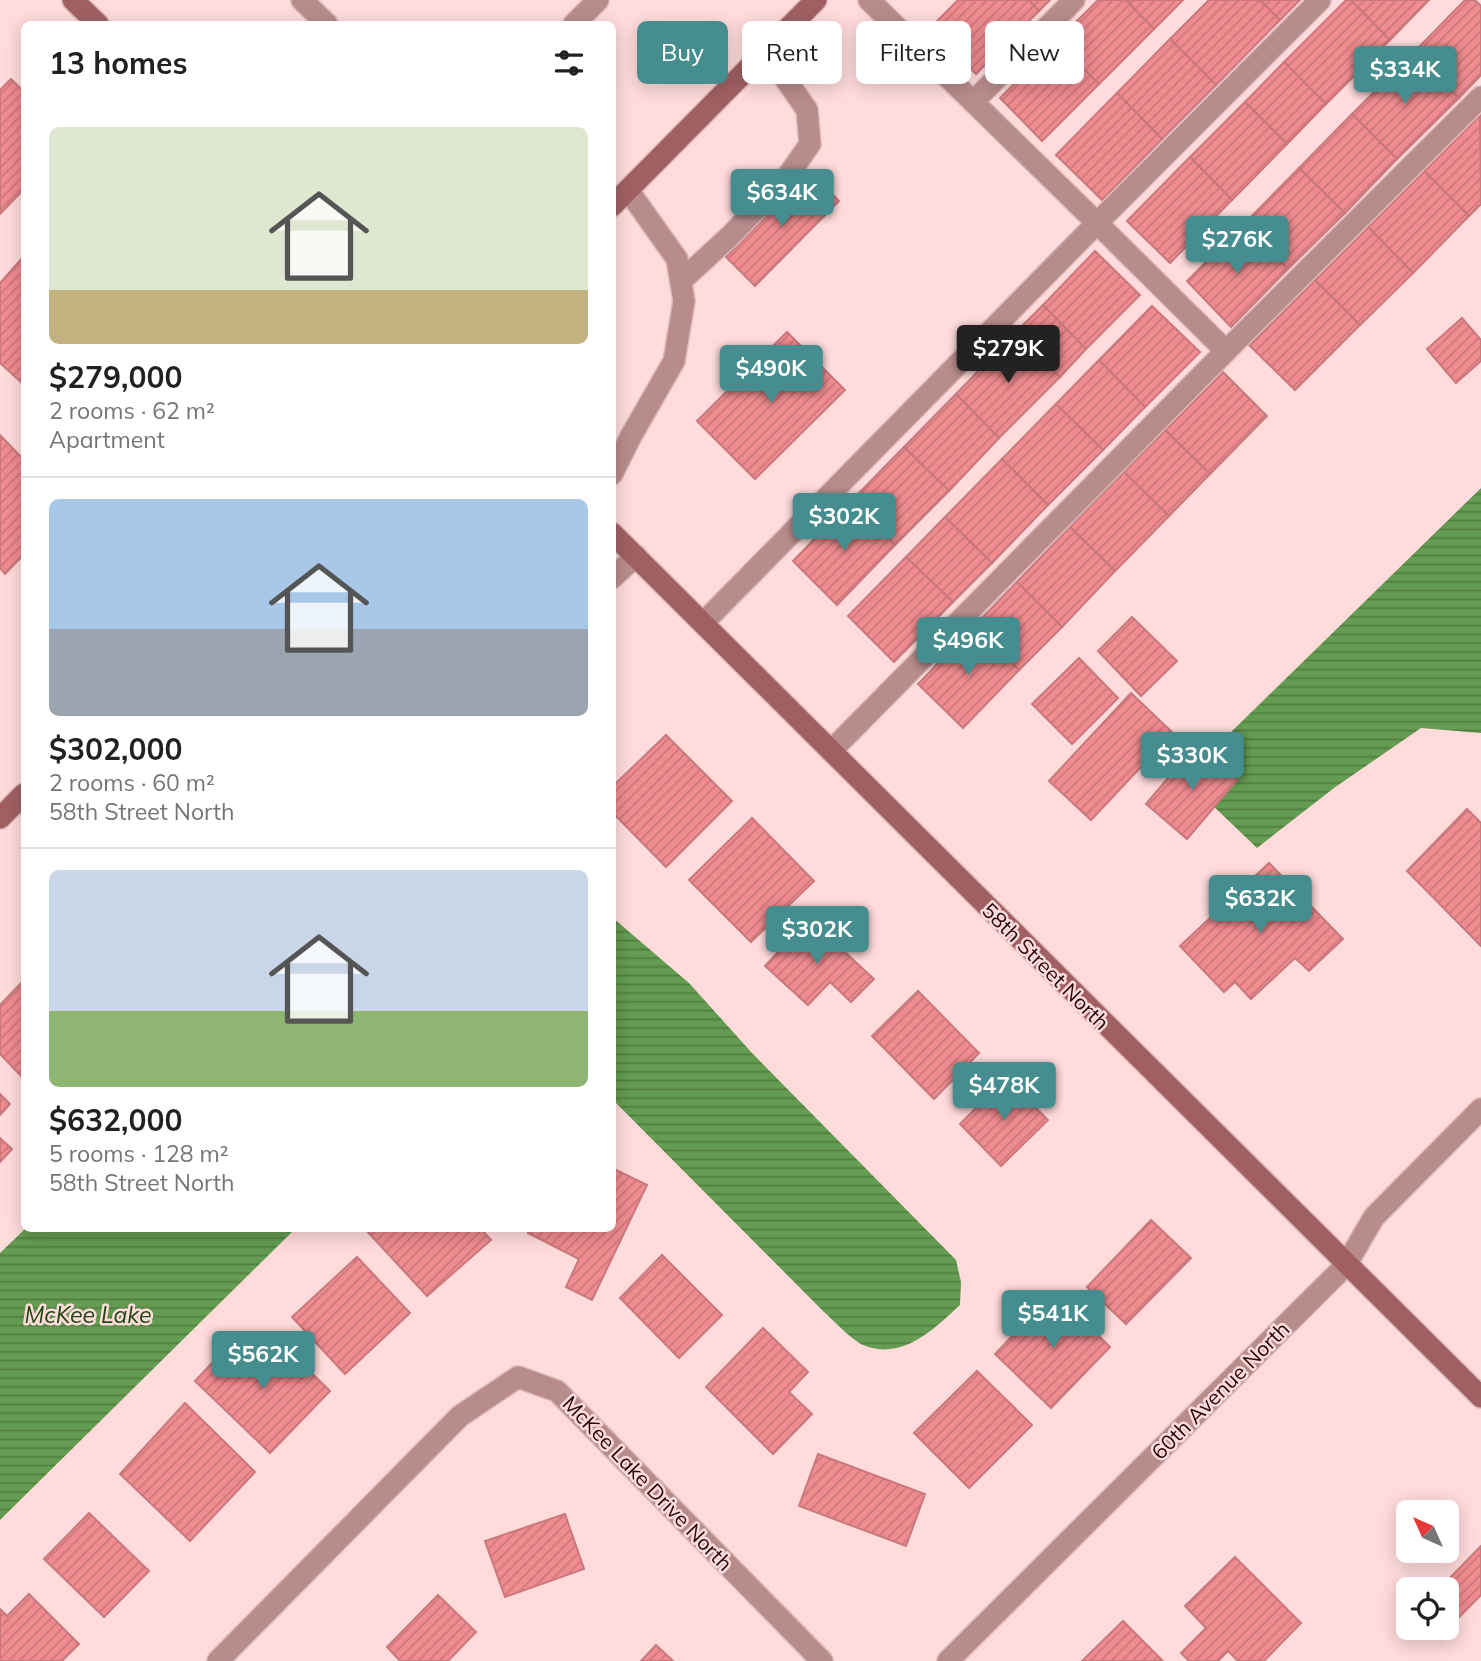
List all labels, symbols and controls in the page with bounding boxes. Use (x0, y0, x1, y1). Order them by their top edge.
chip: Buy (637, 21, 728, 84)
chip: Rent (742, 21, 842, 84)
chip: Filters (856, 21, 971, 84)
chip: New (985, 21, 1084, 84)
text: 13 homes (49, 44, 188, 82)
icon: filters (550, 44, 588, 82)
pin: $334K (1356, 46, 1454, 106)
text: $334K (1370, 54, 1440, 83)
pin: $634K (733, 170, 831, 229)
icon: home (256, 173, 382, 299)
text: $634K (747, 177, 817, 206)
pin: $276K (1188, 216, 1286, 276)
text: $276K (1202, 224, 1272, 253)
pin: $279K (959, 326, 1057, 385)
text: $279K (973, 333, 1043, 362)
pin: $490K (722, 346, 820, 405)
text: $490K (736, 353, 806, 382)
text: $279,000 (49, 358, 182, 396)
text: 2 rooms · 62 m² (49, 396, 215, 425)
text: Apartment (49, 425, 165, 454)
pin: $302K (795, 494, 893, 553)
text: $302K (809, 501, 879, 530)
icon: home (256, 545, 382, 671)
pin: $496K (919, 618, 1017, 677)
text: $496K (933, 625, 1003, 654)
text: $302,000 (49, 730, 182, 768)
pin: $330K (1143, 732, 1241, 792)
text: $330K (1157, 740, 1227, 769)
text: 2 rooms · 60 m² (49, 768, 215, 797)
text: 58th Street North (49, 797, 235, 826)
pin: $632K (1211, 876, 1309, 935)
text: $632K (1225, 883, 1295, 912)
street label: 58th Street North (977, 897, 1115, 1035)
pin: $302K (768, 906, 866, 966)
text: $302K (782, 914, 852, 943)
icon: home (256, 916, 382, 1042)
pin: $478K (955, 1062, 1053, 1122)
text: $478K (969, 1070, 1039, 1099)
text: $632,000 (49, 1101, 182, 1139)
text: 5 rooms · 128 m² (49, 1139, 229, 1168)
text: 58th Street North (49, 1168, 235, 1197)
pin: $541K (1004, 1290, 1102, 1350)
text: $541K (1018, 1298, 1088, 1327)
water label: McKee Lake (25, 1300, 151, 1329)
street label: 60th Avenue North (1146, 1316, 1294, 1464)
pin: $562K (214, 1332, 312, 1391)
text: $562K (228, 1339, 298, 1368)
street label: McKee Lake Drive North (558, 1390, 738, 1576)
north arrow (1396, 1500, 1460, 1563)
map controls (1396, 1500, 1459, 1640)
button: locate (1396, 1577, 1459, 1640)

